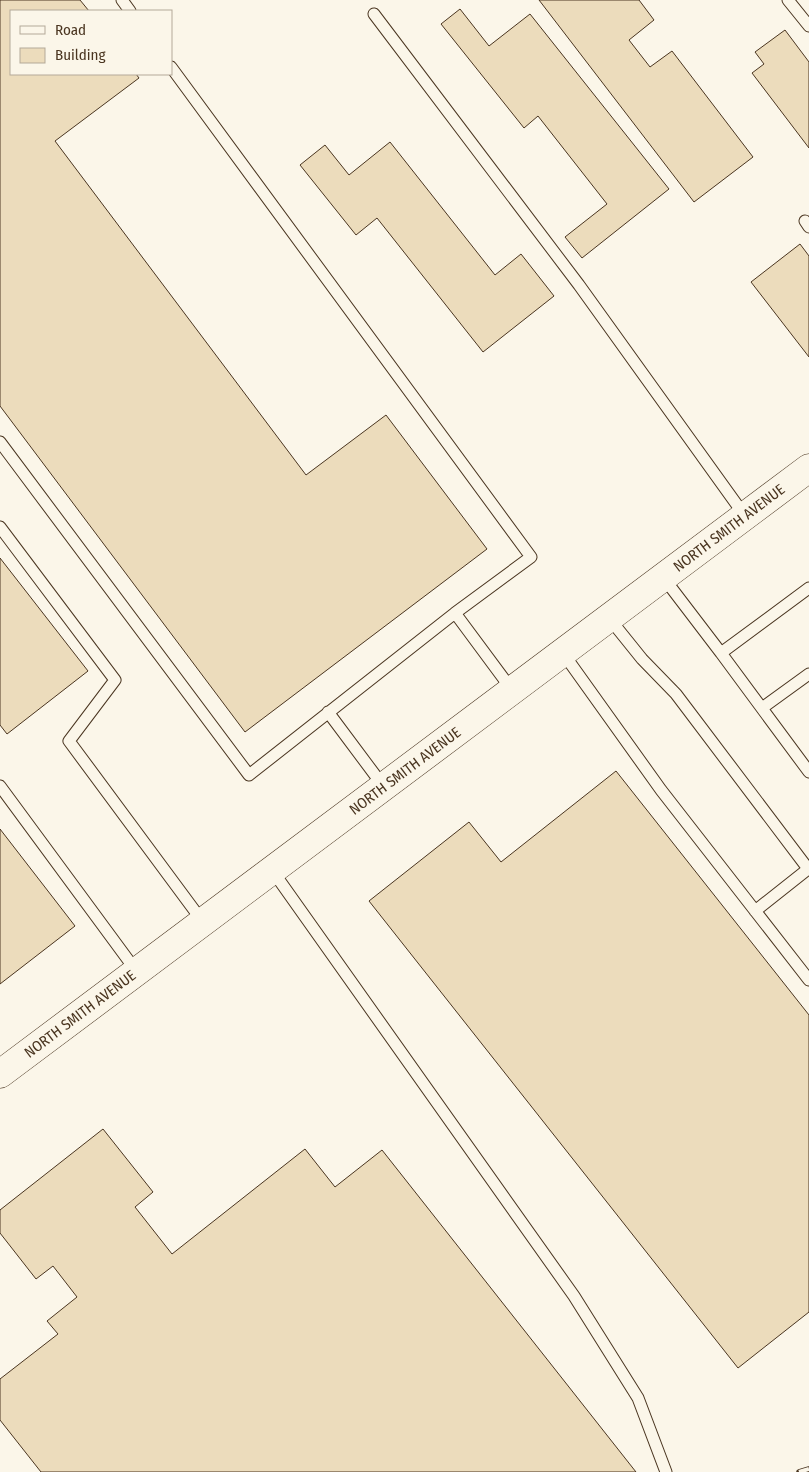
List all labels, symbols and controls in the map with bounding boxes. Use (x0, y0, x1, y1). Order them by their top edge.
legend (10, 10, 172, 75)
text: Road (55, 21, 86, 39)
text: Building (55, 46, 106, 64)
street label: NORTH SMITH AVENUE (670, 480, 788, 576)
street label: NORTH SMITH AVENUE (346, 723, 464, 819)
street label: NORTH SMITH AVENUE (21, 966, 139, 1062)

